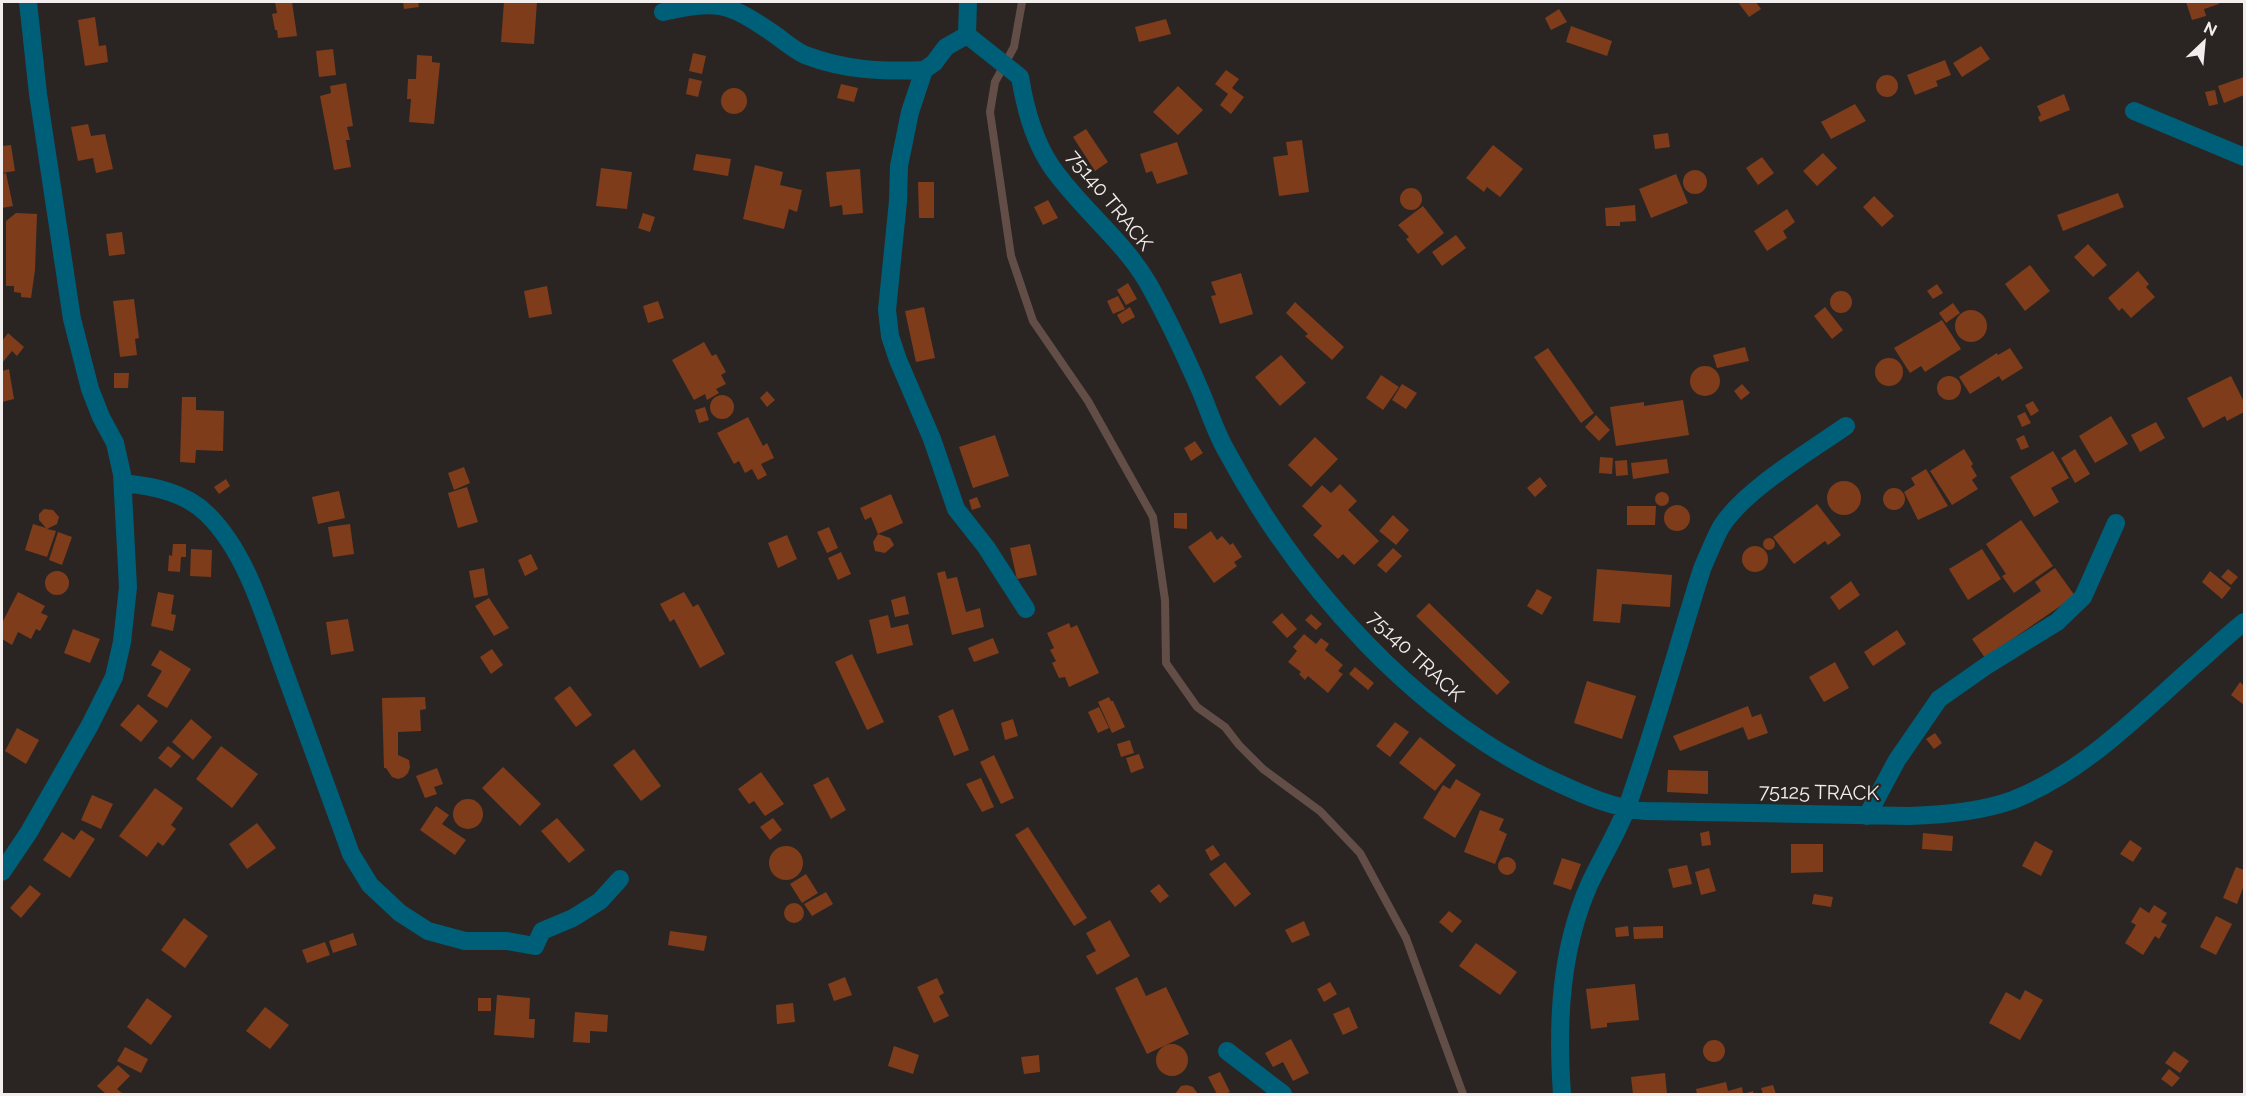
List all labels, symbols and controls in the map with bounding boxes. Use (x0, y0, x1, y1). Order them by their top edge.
north arrow (2174, 12, 2234, 72)
text: N (2201, 18, 2220, 40)
street label: 75140 TRACK (1062, 145, 1158, 255)
street label: 75140 TRACK (1363, 606, 1469, 707)
street label: 75125 TRACK (1759, 779, 1880, 805)

